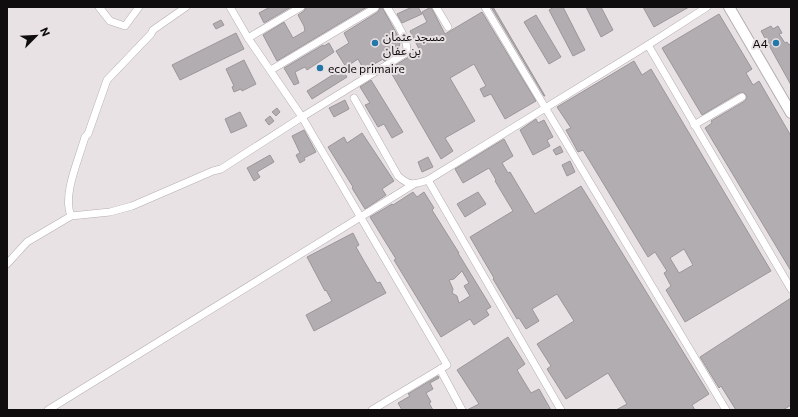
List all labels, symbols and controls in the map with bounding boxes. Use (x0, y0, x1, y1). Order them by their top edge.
north arrow (16, 16, 56, 56)
text: N (38, 25, 53, 38)
place label: مسجد عثمان بن عفان (383, 29, 445, 58)
place label: A4 (753, 36, 768, 50)
marker: مسجد عثمان بن عفان (370, 38, 380, 48)
marker: A4 (771, 38, 781, 48)
place label: ecole primaire (328, 61, 405, 75)
marker: ecole primaire (315, 63, 325, 73)

